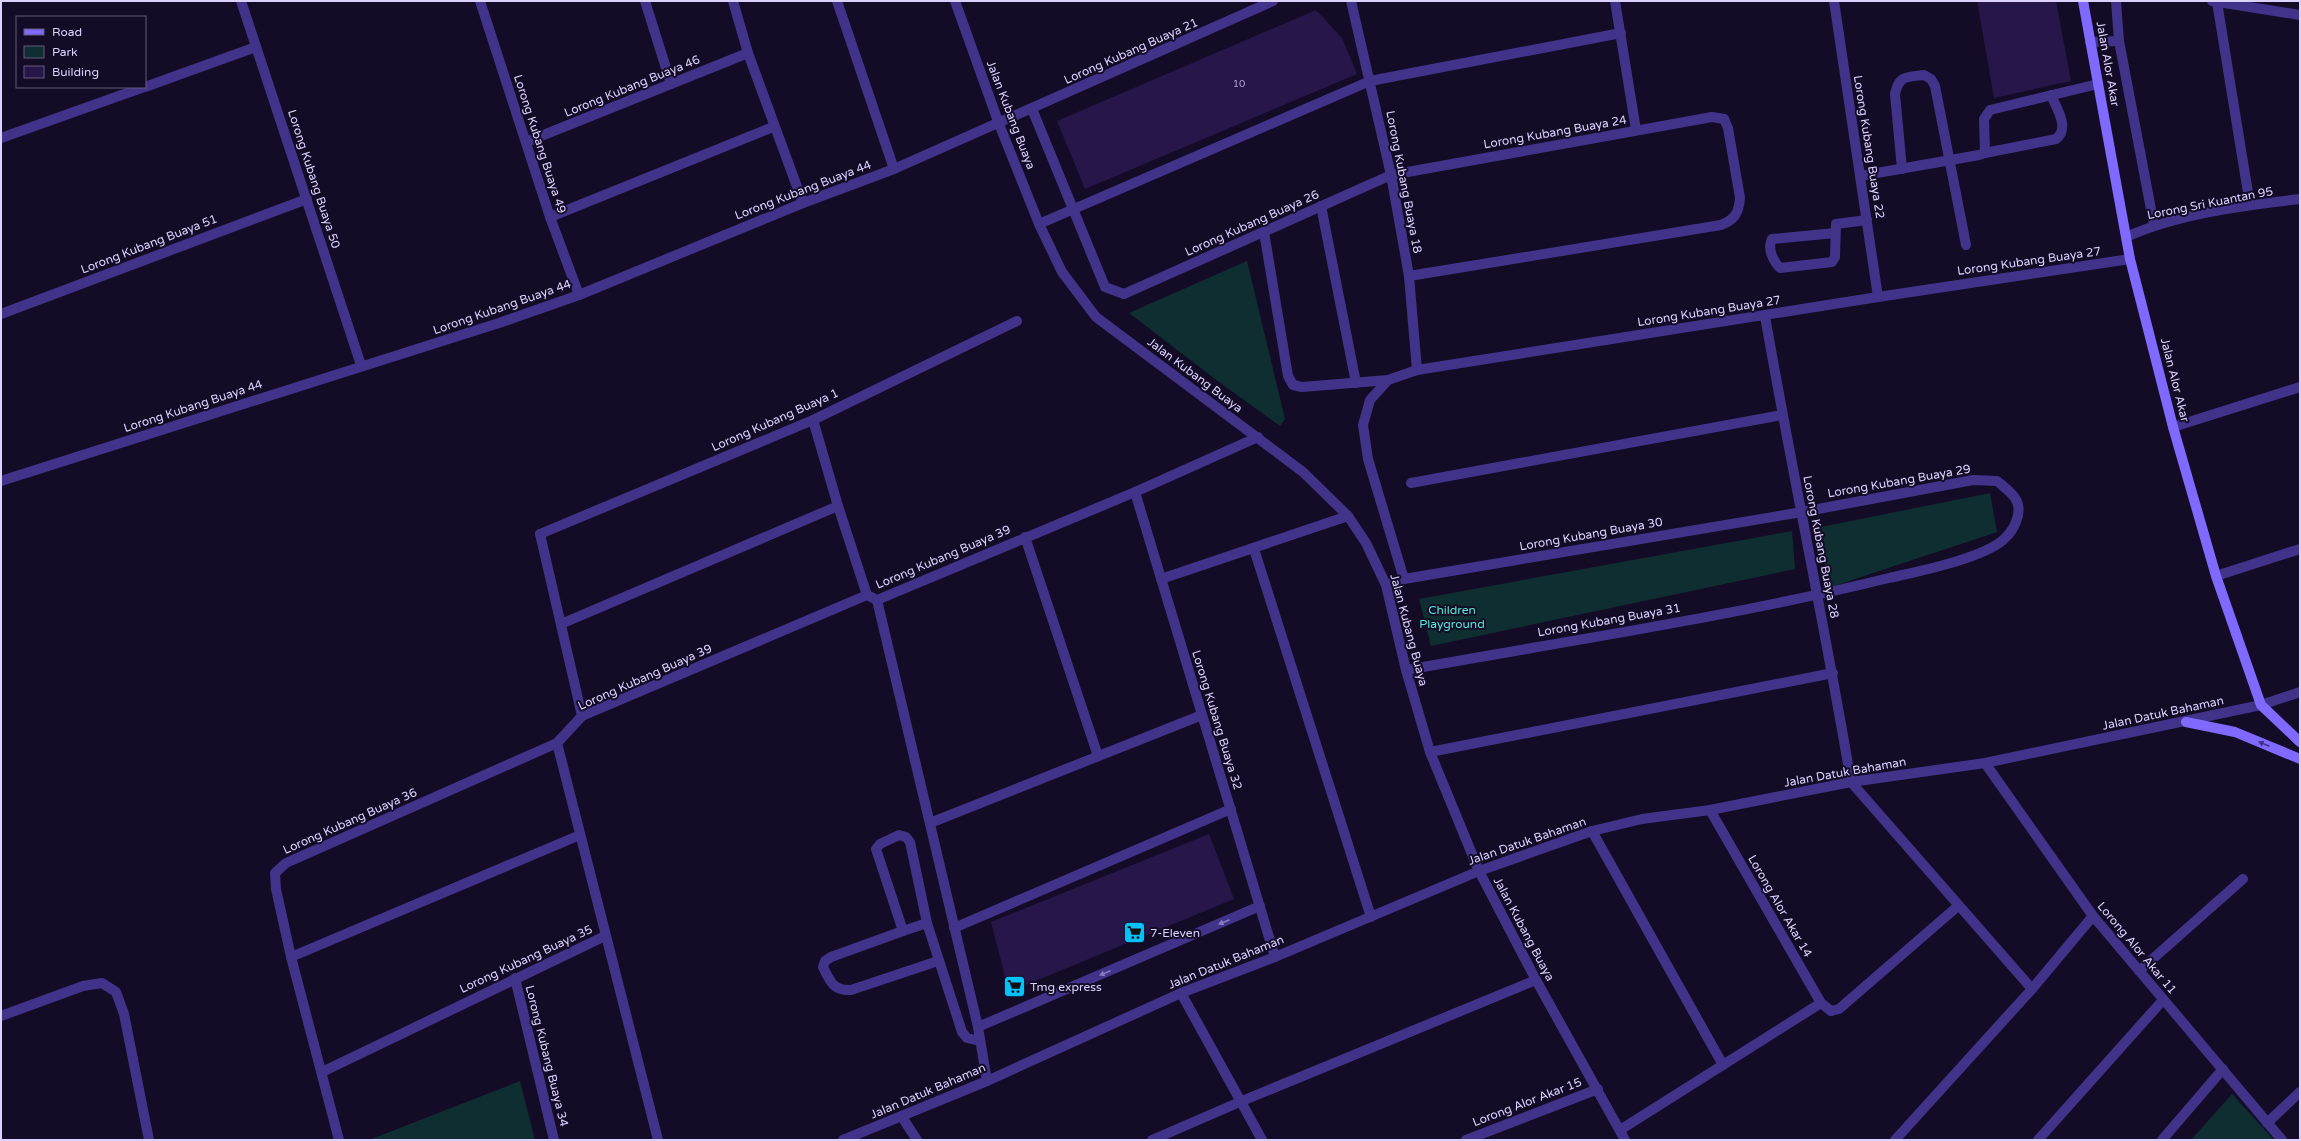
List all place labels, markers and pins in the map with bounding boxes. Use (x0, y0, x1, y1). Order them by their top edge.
supermarket icon: 7-Eleven (1122, 920, 1148, 946)
place label: 7-Eleven (1150, 926, 1200, 940)
supermarket icon: Tmg express (1001, 974, 1027, 1000)
place label: Tmg express (1030, 980, 1102, 994)

